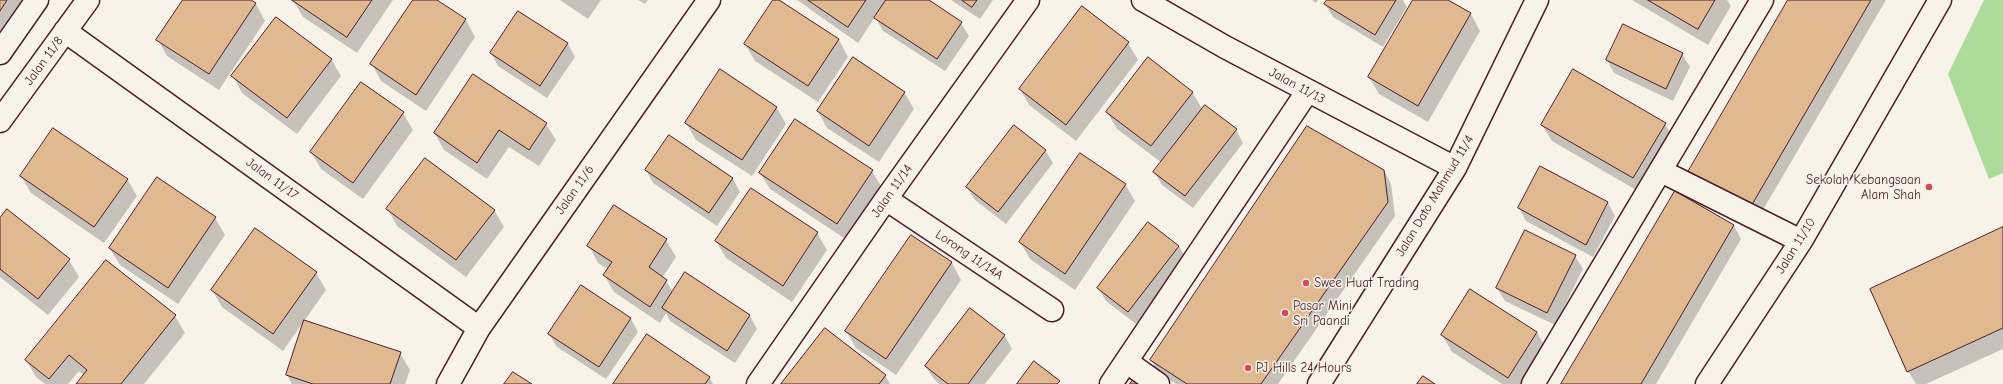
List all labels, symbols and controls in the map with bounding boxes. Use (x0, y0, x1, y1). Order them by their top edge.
street label: Jalan 11/8 (21, 34, 67, 88)
street label: Jalan 11/13 (1266, 65, 1328, 107)
street label: Jalan Dato Mahmud 11/4 (1393, 133, 1477, 259)
street label: Jalan 11/17 (243, 155, 301, 203)
street label: Jalan 11/14 (868, 161, 916, 221)
street label: Jalan 11/6 (552, 162, 598, 218)
place label: Sekolah Kebangsaan Alam Shah (1806, 172, 1921, 203)
marker: Sekolah Kebangsaan Alam Shah (1924, 182, 1934, 192)
street label: Jalan 11/10 (1773, 215, 1819, 277)
street label: Lorong 11/14A (932, 227, 1006, 283)
place label: Swee Huat Trading (1314, 275, 1419, 291)
marker: Swee Huat Trading (1301, 278, 1311, 288)
place label: Pasar Mini Sri Paandi (1293, 298, 1352, 329)
marker: Pasar Mini Sri Paandi (1280, 308, 1290, 318)
place label: PJ Hills 24 Hours (1256, 360, 1351, 376)
marker: PJ Hills 24 Hours (1243, 363, 1253, 373)

